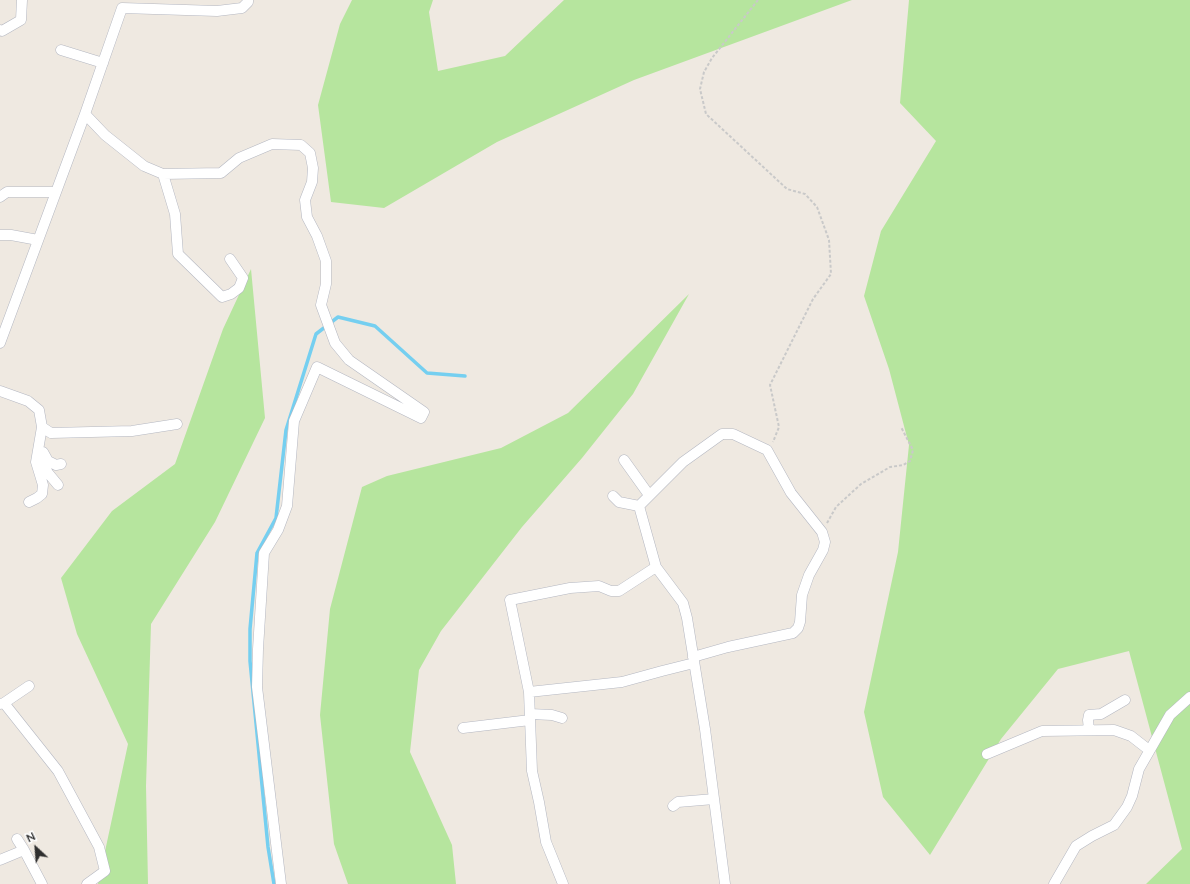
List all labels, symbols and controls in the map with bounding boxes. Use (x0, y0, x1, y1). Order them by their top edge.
north arrow (16, 828, 56, 868)
text: N (24, 829, 37, 844)

